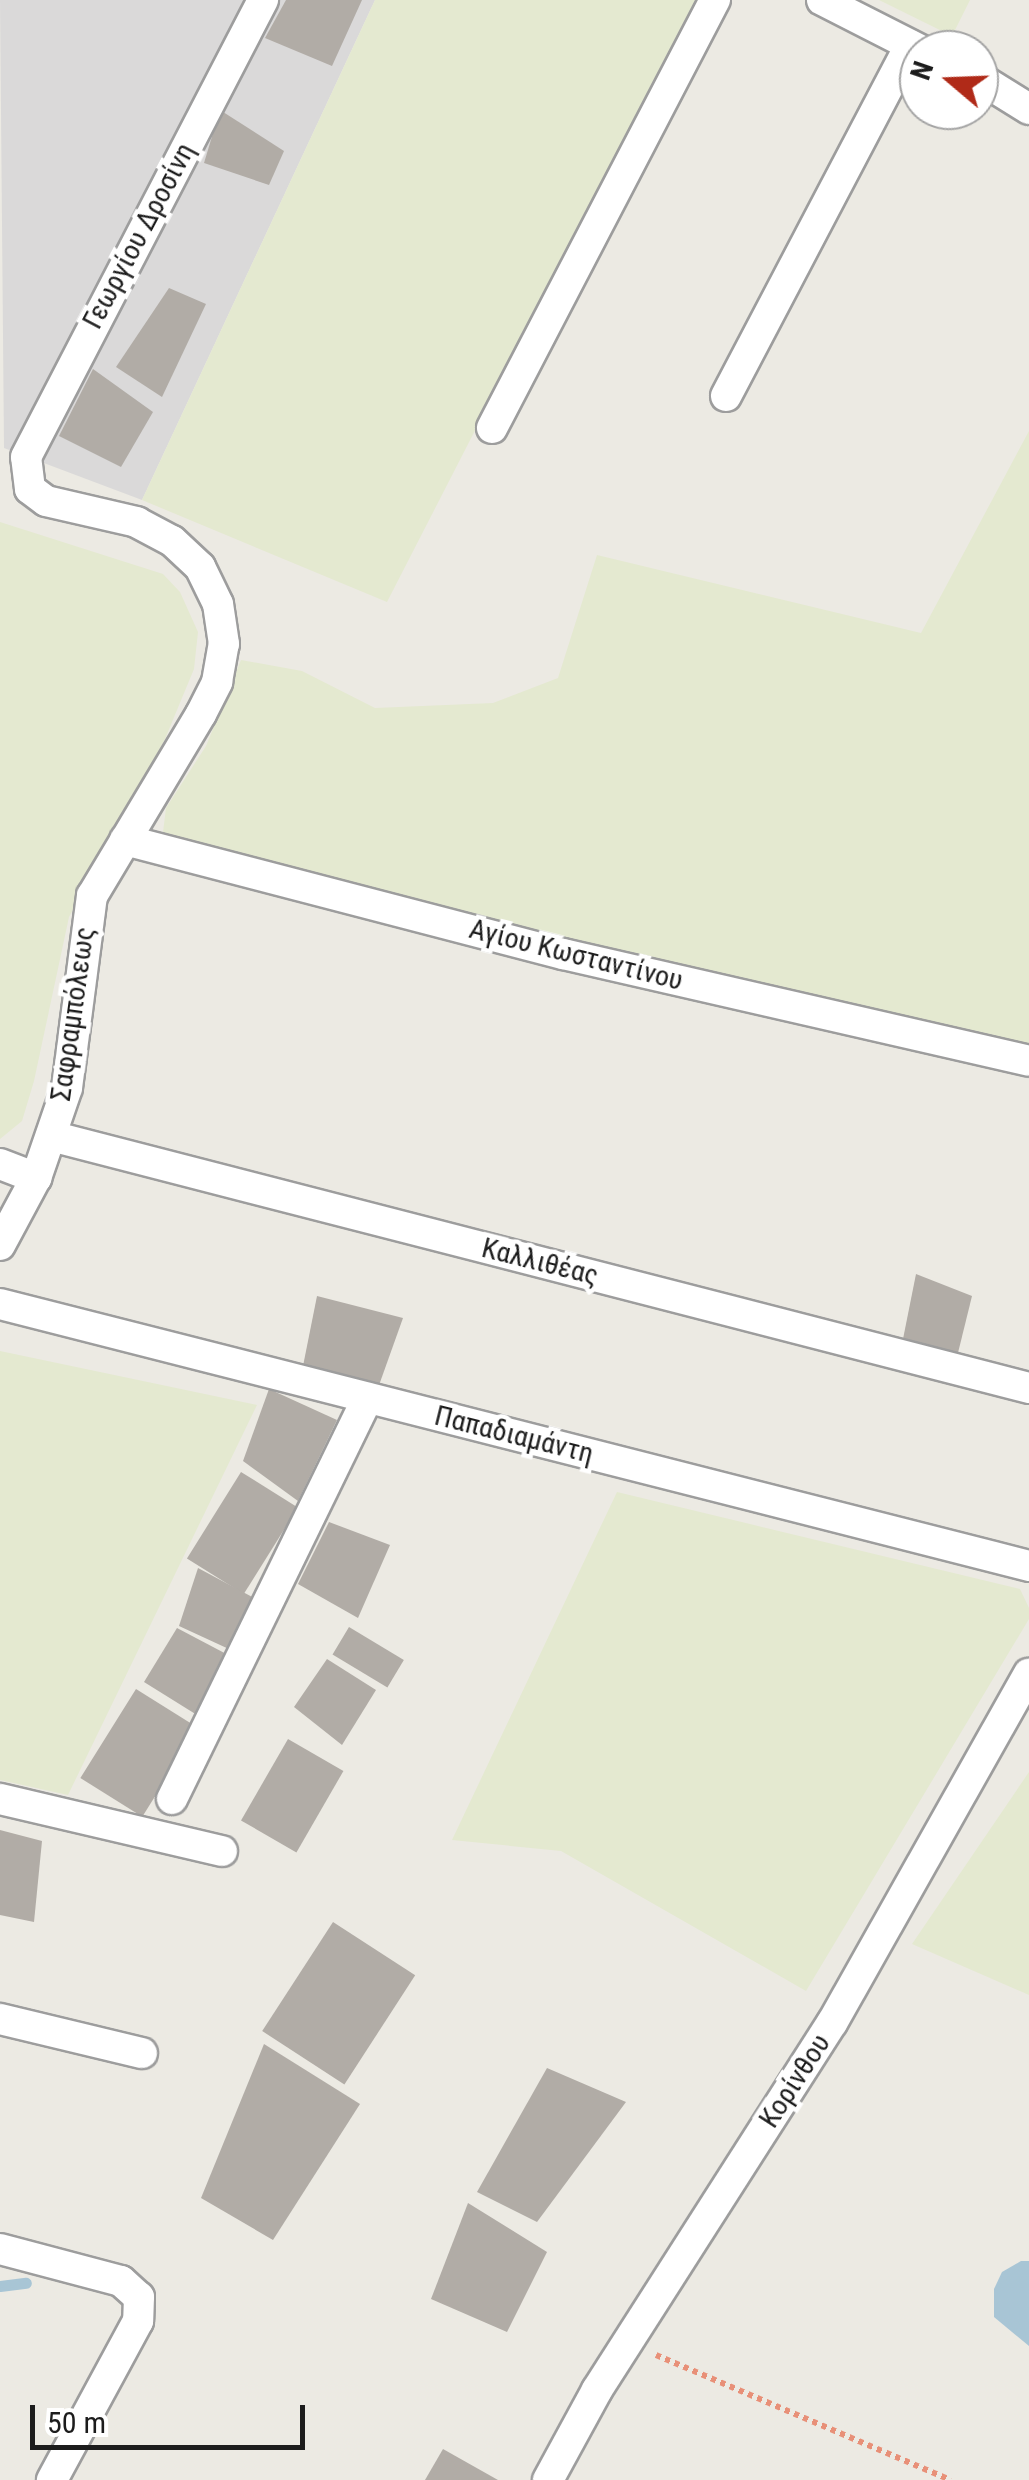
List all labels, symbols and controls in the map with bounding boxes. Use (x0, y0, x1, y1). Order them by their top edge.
north arrow (899, 30, 999, 130)
text: N (904, 57, 940, 84)
street label: Γεωργίου Δροσίνη (76, 137, 202, 335)
street label: Αγίου Κωσταντίνου (466, 912, 686, 998)
street label: Σαφραμπόλεως (44, 925, 102, 1103)
street label: Καλλιθέας (478, 1231, 602, 1293)
street label: Παπαδιαμάντη (431, 1399, 597, 1471)
street label: Κορίνθου (752, 2028, 838, 2134)
scale bar (35, 2385, 310, 2447)
text: 50 m (47, 2405, 106, 2440)

